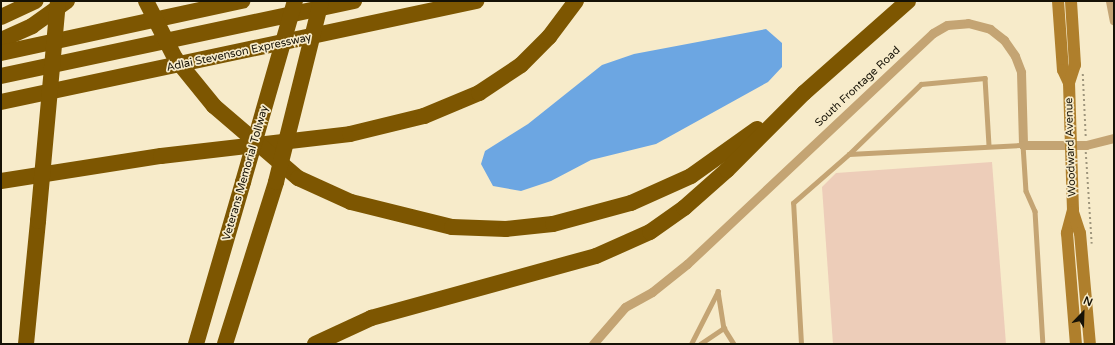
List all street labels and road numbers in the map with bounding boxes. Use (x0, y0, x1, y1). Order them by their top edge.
street label: Adlai Stevenson Expressway (165, 31, 313, 75)
street label: South Frontage Road (813, 44, 903, 130)
street label: Woodward Avenue (1063, 97, 1079, 197)
street label: Veterans Memorial Tollway (220, 104, 272, 242)

